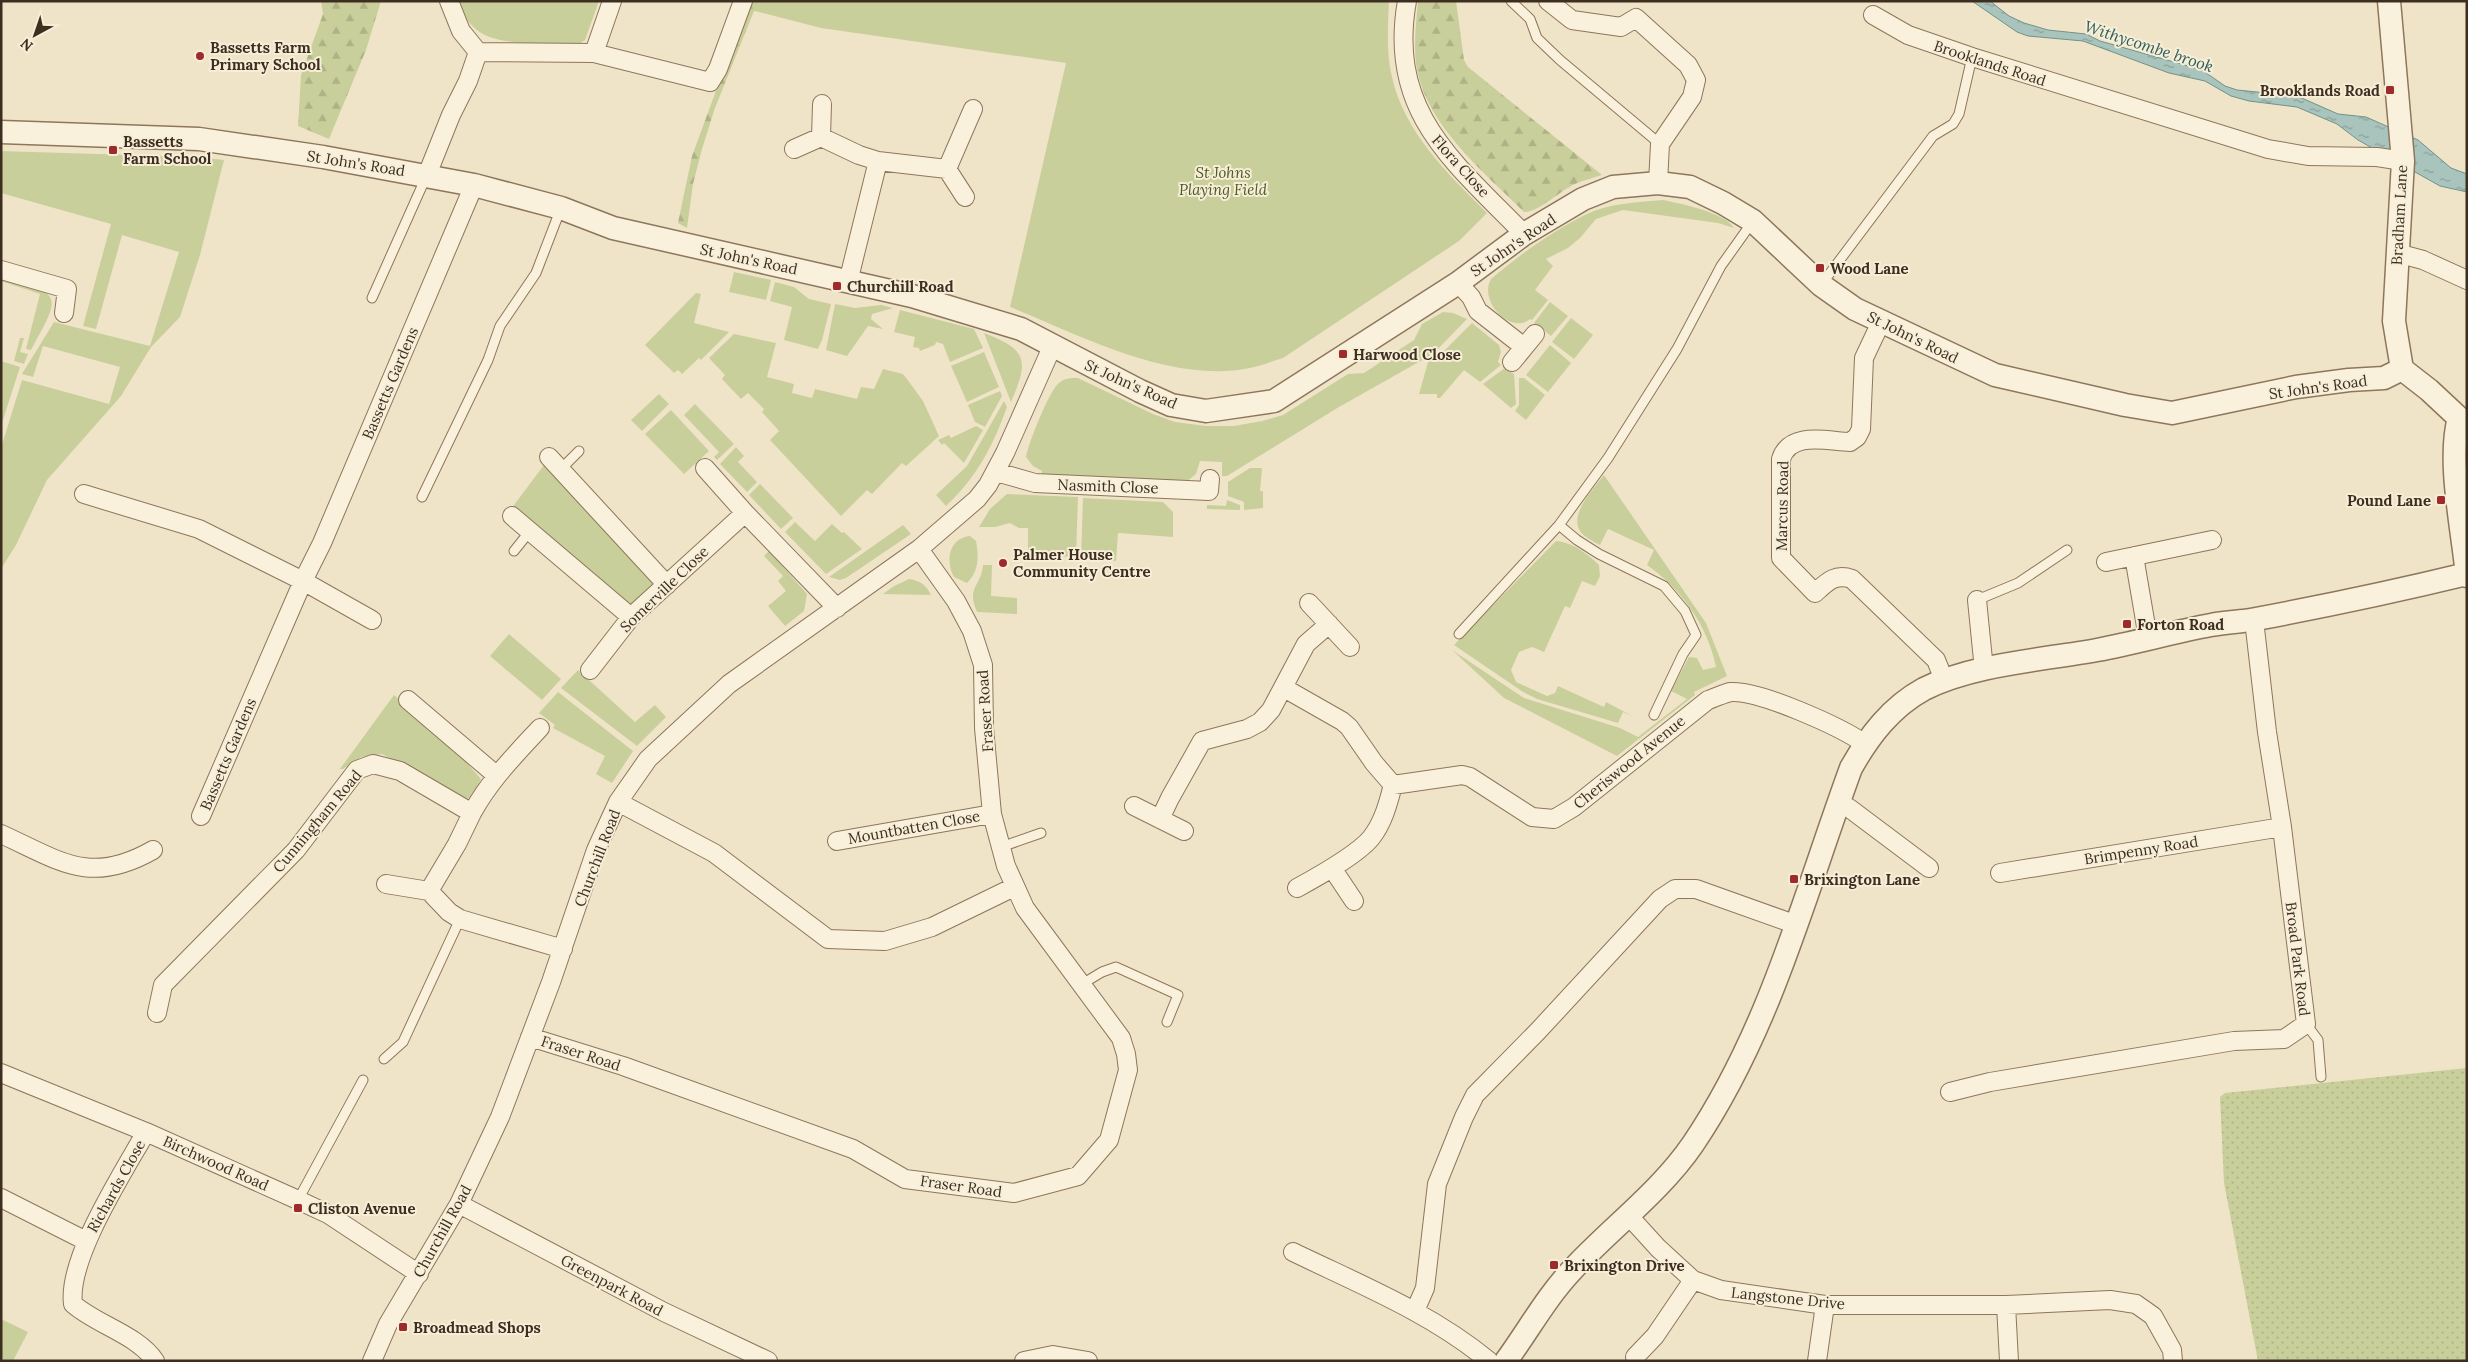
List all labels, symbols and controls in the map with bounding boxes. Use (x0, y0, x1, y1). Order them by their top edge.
north arrow (10, 10, 60, 60)
water label: Withycombe brook (2082, 16, 2216, 76)
text: N (17, 34, 37, 55)
street label: Brooklands Road (1932, 36, 2048, 90)
place label: Bassetts Farm Primary School (210, 38, 321, 74)
marker: Bassetts Farm Primary School (194, 50, 206, 62)
place label: Brooklands Road (2260, 81, 2380, 100)
marker: Brooklands Road (2384, 84, 2396, 96)
street label: Flora Close (1428, 131, 1494, 201)
place label: Bassetts Farm School (123, 132, 212, 168)
marker: Bassetts Farm School (107, 144, 119, 156)
street label: St John's Road (306, 146, 406, 180)
park label: St Johns Playing Field (1179, 163, 1268, 199)
street label: Bradham Lane (2387, 164, 2411, 266)
street label: St John's Road (1467, 209, 1559, 281)
street label: St John's Road (699, 239, 800, 279)
place label: Wood Lane (1830, 259, 1909, 278)
marker: Wood Lane (1814, 262, 1826, 274)
place label: Churchill Road (847, 277, 954, 296)
marker: Churchill Road (831, 280, 843, 292)
street label: St John's Road (1864, 307, 1962, 367)
street label: Bassetts Gardens (358, 324, 422, 442)
place label: Harwood Close (1353, 345, 1461, 364)
marker: Harwood Close (1337, 348, 1349, 360)
street label: St John's Road (1082, 355, 1180, 413)
street label: St John's Road (2268, 371, 2368, 403)
street label: Marcus Road (1772, 461, 1792, 551)
street label: Nasmith Close (1057, 475, 1159, 497)
place label: Pound Lane (2347, 491, 2431, 510)
marker: Pound Lane (2435, 494, 2447, 506)
street label: Somerville Close (616, 542, 712, 636)
place label: Palmer House Community Centre (1013, 545, 1151, 581)
marker: Palmer House Community Centre (997, 557, 1009, 569)
place label: Forton Road (2137, 615, 2224, 634)
marker: Forton Road (2121, 618, 2133, 630)
street label: Fraser Road (973, 669, 997, 753)
street label: Bassetts Gardens (196, 695, 260, 813)
street label: Cheriswood Avenue (1569, 711, 1689, 813)
street label: Cunningham Road (268, 766, 366, 876)
street label: Mountbatten Close (846, 806, 982, 848)
street label: Churchill Road (570, 807, 624, 909)
street label: Brimpenny Road (2083, 832, 2199, 868)
place label: Brixington Lane (1804, 870, 1920, 889)
marker: Brixington Lane (1788, 873, 1800, 885)
street label: Broad Park Road (2282, 901, 2314, 1017)
street label: Fraser Road (539, 1031, 623, 1075)
street label: Birchwood Road (160, 1131, 272, 1195)
street label: Richards Close (83, 1136, 149, 1236)
street label: Fraser Road (919, 1171, 1003, 1201)
street label: Churchill Road (409, 1181, 475, 1281)
place label: Cliston Avenue (308, 1199, 415, 1218)
marker: Cliston Avenue (292, 1202, 304, 1214)
street label: Greenpark Road (558, 1250, 666, 1320)
place label: Brixington Drive (1564, 1256, 1685, 1275)
marker: Brixington Drive (1548, 1259, 1560, 1271)
street label: Langstone Drive (1730, 1283, 1846, 1313)
place label: Broadmead Shops (413, 1318, 541, 1337)
marker: Broadmead Shops (397, 1321, 409, 1333)

